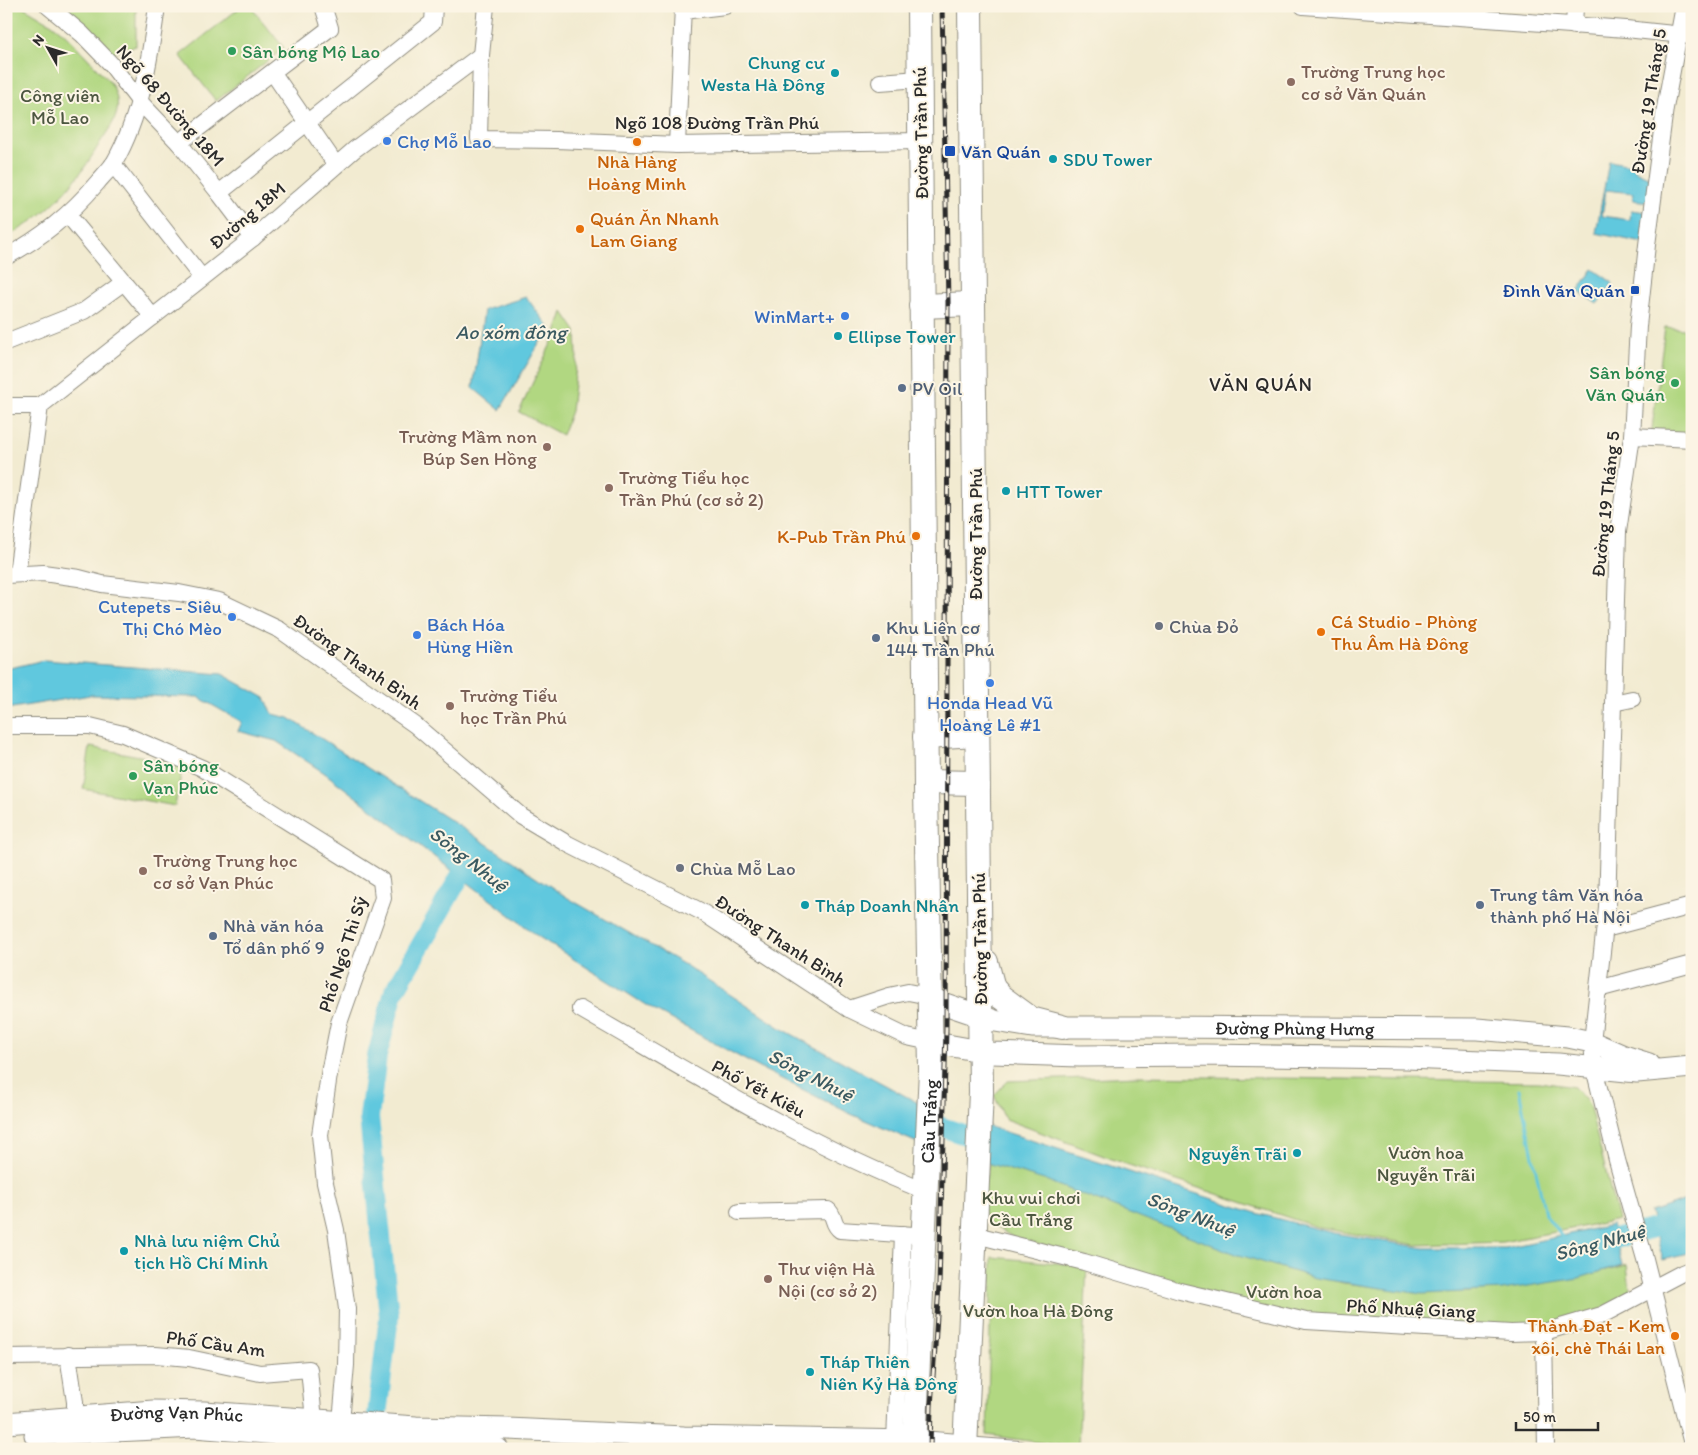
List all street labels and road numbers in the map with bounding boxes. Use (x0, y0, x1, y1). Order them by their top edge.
street label: Đường 19 Tháng 5 (1626, 27, 1671, 175)
street label: Ngõ 68 Đường 18M (111, 40, 230, 171)
street label: Đường Trần Phú (908, 66, 933, 200)
street label: Ngõ 108 Đường Trần Phú (615, 111, 820, 134)
street label: Đường 18M (204, 177, 290, 254)
street label: Đường 19 Tháng 5 (1586, 430, 1625, 578)
street label: Đường Trần Phú (964, 467, 987, 600)
street label: Đường Thanh Bình (289, 608, 427, 715)
street label: Đường Trần Phú (967, 872, 992, 1006)
street label: Đường Thanh Bình (711, 889, 851, 992)
street label: Phố Ngô Thì Sỹ (313, 893, 372, 1015)
street label: Đường Phùng Hưng (1215, 1016, 1375, 1040)
street label: Phố Yết Kiêu (708, 1054, 810, 1123)
street label: Cầu Trắng (916, 1078, 943, 1164)
street label: Phố Nhuệ Giang (1346, 1294, 1477, 1323)
street label: Phố Cầu Am (165, 1325, 267, 1362)
street label: Đường Vạn Phúc (109, 1400, 244, 1427)

